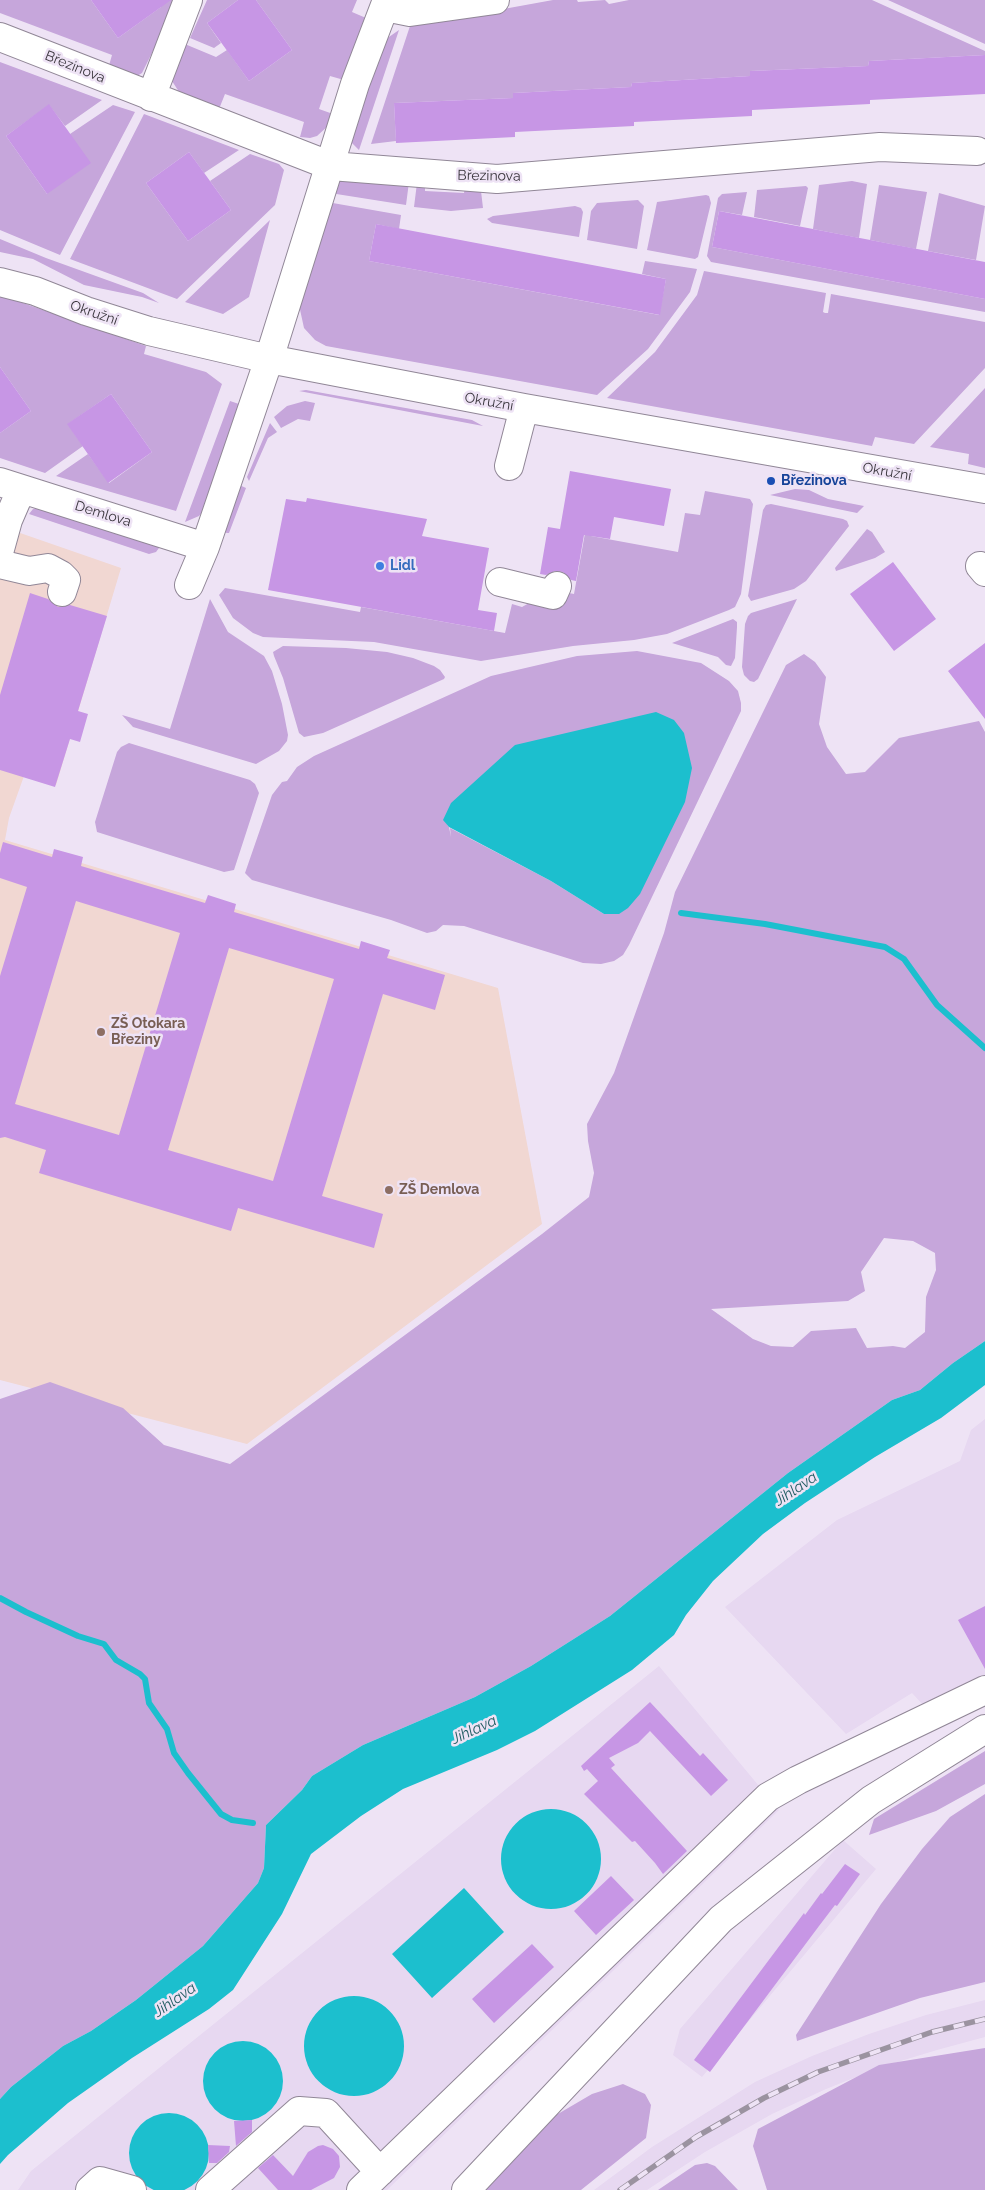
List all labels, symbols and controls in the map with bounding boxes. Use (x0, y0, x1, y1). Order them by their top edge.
street label: Březinova (43, 47, 107, 87)
street label: Březinova (457, 167, 521, 185)
street label: Okružní (68, 297, 120, 329)
street label: Okružní (463, 389, 515, 415)
street label: Okružní (861, 459, 913, 485)
place label: Březinova (781, 473, 847, 489)
marker: Březinova (765, 475, 777, 487)
street label: Demlova (73, 498, 133, 530)
place label: Lidl (390, 558, 415, 574)
marker: Lidl (374, 560, 386, 572)
place label: ZŠ Otokara Březiny (111, 1016, 185, 1048)
marker: ZŠ Otokara Březiny (95, 1026, 107, 1038)
place label: ZŠ Demlova (399, 1182, 479, 1198)
marker: ZŠ Demlova (383, 1184, 395, 1196)
water label: Jihlava (771, 1468, 821, 1510)
water label: Jihlava (449, 1712, 499, 1748)
water label: Jihlava (150, 1979, 200, 2021)

